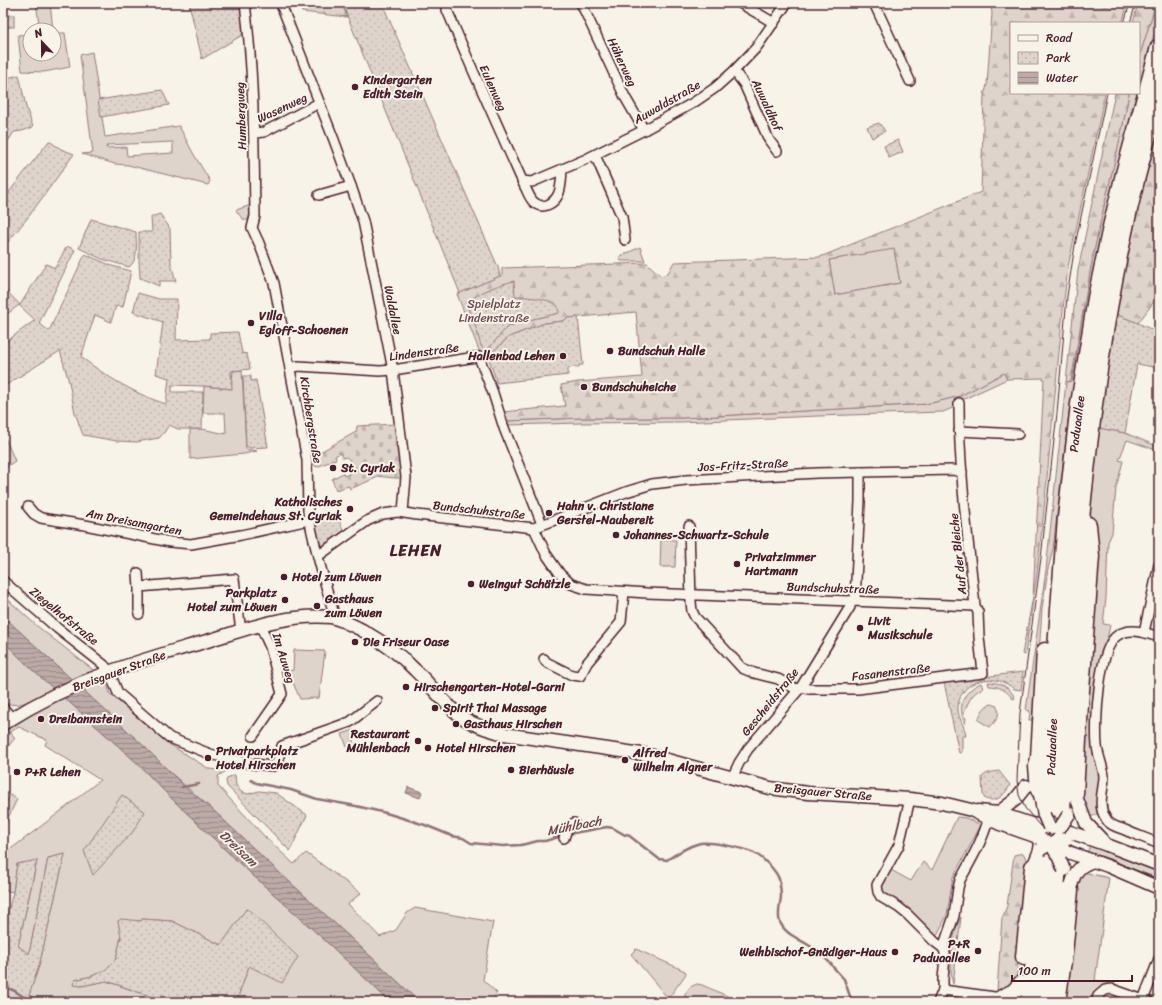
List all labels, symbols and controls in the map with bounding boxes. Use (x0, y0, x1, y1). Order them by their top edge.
north arrow (22, 22, 62, 62)
legend (1010, 22, 1140, 94)
text: N (30, 23, 46, 44)
text: Road (1046, 27, 1073, 49)
street label: Häherweg (601, 34, 643, 90)
text: Park (1046, 47, 1071, 69)
street label: Eulenweg (473, 61, 513, 115)
text: Water (1046, 67, 1079, 89)
place label: Kindergarten Edith Stein (362, 69, 432, 105)
street label: Auwaldstraße (628, 74, 705, 131)
street label: Auwaldhof (745, 74, 790, 137)
street label: Humbergweg (229, 82, 253, 150)
marker: Kindergarten Edith Stein (350, 82, 360, 92)
street label: Wasenweg (253, 87, 311, 129)
street label: Waldallee (377, 283, 409, 337)
park label: Spielplatz Lindenstraße (459, 293, 529, 329)
place label: Villa Egloff-Schoenen (259, 305, 349, 341)
marker: Villa Egloff-Schoenen (246, 318, 256, 328)
street label: Lindenstraße (388, 336, 460, 368)
place label: Bundschuh Halle (618, 340, 706, 362)
place label: Hallenbad Lehen (467, 345, 556, 367)
marker: Bundschuh Halle (605, 346, 615, 356)
marker: Hallenbad Lehen (558, 351, 568, 361)
street label: Kirchbergstraße (293, 375, 329, 465)
place label: Bundschuheiche (592, 376, 677, 398)
marker: Bundschuheiche (579, 382, 589, 392)
street label: Paduaallee (1063, 394, 1091, 454)
street label: Jos-Fritz-Straße (696, 452, 789, 478)
place label: St. Cyriak (340, 457, 395, 479)
marker: St. Cyriak (328, 463, 338, 473)
place label: Katholisches Gemeindehaus St. Cyriak (209, 491, 343, 527)
street label: Bundschuhstraße (432, 494, 526, 526)
place label: Hahn v. Christiane Gerstel-Naubereit (556, 495, 655, 531)
street label: Am Dreisamgarten (83, 502, 184, 542)
marker: Katholisches Gemeindehaus St. Cyriak (345, 504, 355, 514)
marker: Hahn v. Christiane Gerstel-Naubereit (544, 508, 554, 518)
street label: Auf der Bleiche (943, 512, 973, 597)
place label: Johannes-Schwartz-Schule (623, 524, 770, 546)
marker: Johannes-Schwartz-Schule (611, 530, 621, 540)
district label: LEHEN (390, 536, 442, 565)
place label: Privatzimmer Hartmann (744, 546, 817, 582)
marker: Privatzimmer Hartmann (732, 559, 742, 569)
place label: Hotel zum Löwen (291, 566, 382, 588)
marker: Hotel zum Löwen (279, 572, 289, 582)
place label: Weingut Schätzle (479, 573, 571, 595)
street label: Bundschuhstraße (786, 575, 880, 601)
marker: Weingut Schätzle (466, 579, 476, 589)
street label: Ziegelhofstraße (24, 581, 104, 651)
place label: Parkplatz Hotel zum Löwen (186, 582, 277, 618)
place label: Gasthaus zum Löwen (324, 588, 383, 624)
marker: Parkplatz Hotel zum Löwen (280, 595, 290, 605)
marker: Gasthaus zum Löwen (312, 601, 322, 611)
place label: Livit Musikschule (867, 610, 933, 646)
marker: Livit Musikschule (855, 623, 865, 633)
street label: Im Auweg (266, 629, 302, 686)
place label: Die Friseur Oase (363, 631, 450, 653)
marker: Die Friseur Oase (350, 637, 360, 647)
street label: Breisgauer Straße (69, 644, 169, 698)
street label: Fasanenstraße (850, 656, 932, 688)
street label: Gescheidstraße (735, 663, 805, 741)
place label: Hirschengarten-Hotel-Garni (413, 676, 565, 698)
marker: Hirschengarten-Hotel-Garni (401, 682, 411, 692)
place label: Spirit Thai Massage (442, 697, 548, 719)
marker: Spirit Thai Massage (430, 703, 440, 713)
place label: Dreibannstein (49, 708, 123, 730)
place label: Gasthaus Hirschen (463, 713, 563, 735)
marker: Dreibannstein (36, 714, 46, 724)
street label: Paduaallee (1040, 718, 1064, 776)
marker: Gasthaus Hirschen (451, 719, 461, 729)
place label: Restaurant Mühlenbach (345, 723, 411, 759)
marker: Restaurant Mühlenbach (413, 736, 423, 746)
place label: Hotel Hirschen (435, 737, 516, 759)
place label: Privatparkplatz Hotel Hirschen (215, 740, 299, 776)
place label: Alfred Wilhelm Algner (632, 742, 713, 778)
marker: Hotel Hirschen (423, 743, 433, 753)
marker: Privatparkplatz Hotel Hirschen (203, 753, 213, 763)
marker: Alfred Wilhelm Algner (620, 755, 630, 765)
place label: Bierhäusle (519, 759, 575, 781)
place label: P+R Lehen (25, 761, 81, 783)
marker: Bierhäusle (506, 765, 516, 775)
marker: P+R Lehen (12, 767, 22, 777)
street label: Breisgauer Straße (773, 777, 873, 807)
water label: Mühlbach (545, 809, 604, 842)
water label: Dreisam (214, 824, 264, 873)
place label: P+R Paduaallee (913, 933, 971, 969)
place label: Weihbischof-Gnädiger-Haus (739, 941, 887, 963)
marker: P+R Paduaallee (973, 946, 983, 956)
marker: Weihbischof-Gnädiger-Haus (890, 947, 900, 957)
scale bar (1012, 957, 1132, 983)
text: 100 m (1018, 960, 1051, 982)

